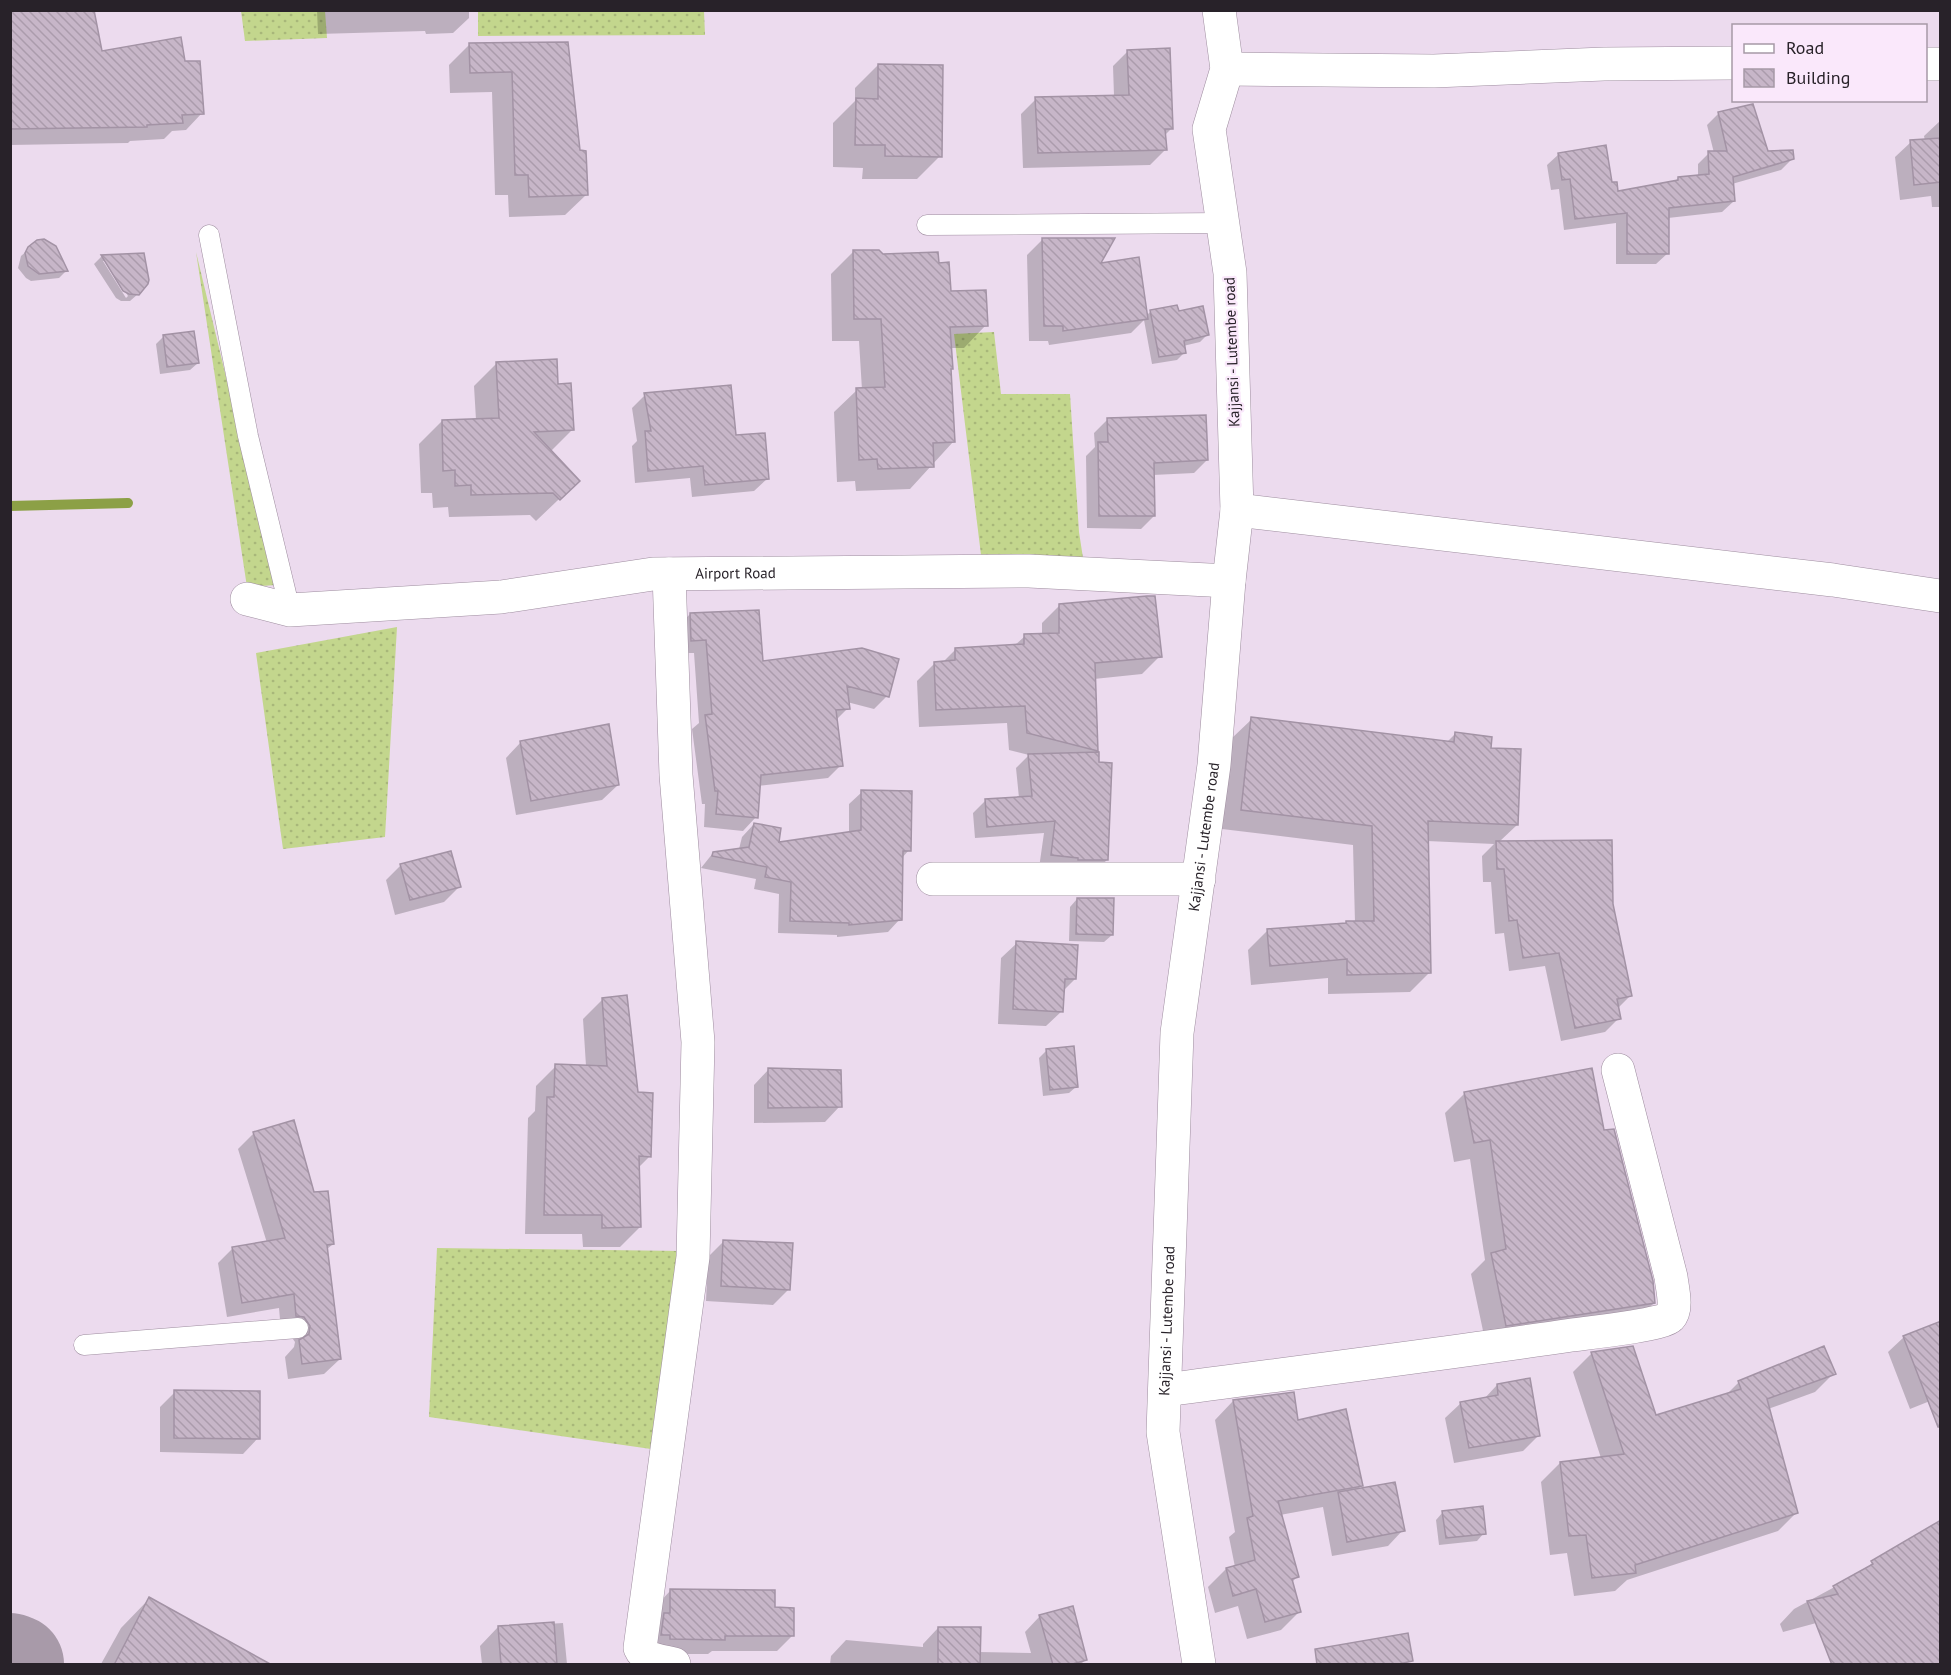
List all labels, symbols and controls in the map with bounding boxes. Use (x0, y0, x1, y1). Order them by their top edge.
legend (1732, 24, 1927, 102)
text: Road (1786, 36, 1824, 59)
text: Building (1786, 66, 1850, 89)
street label: Kajjansi - Lutembe road (1219, 277, 1244, 427)
street label: Airport Road (695, 563, 776, 583)
street label: Kajjansi - Lutembe road (1184, 761, 1223, 912)
street label: Kajjansi - Lutembe road (1154, 1246, 1179, 1396)

